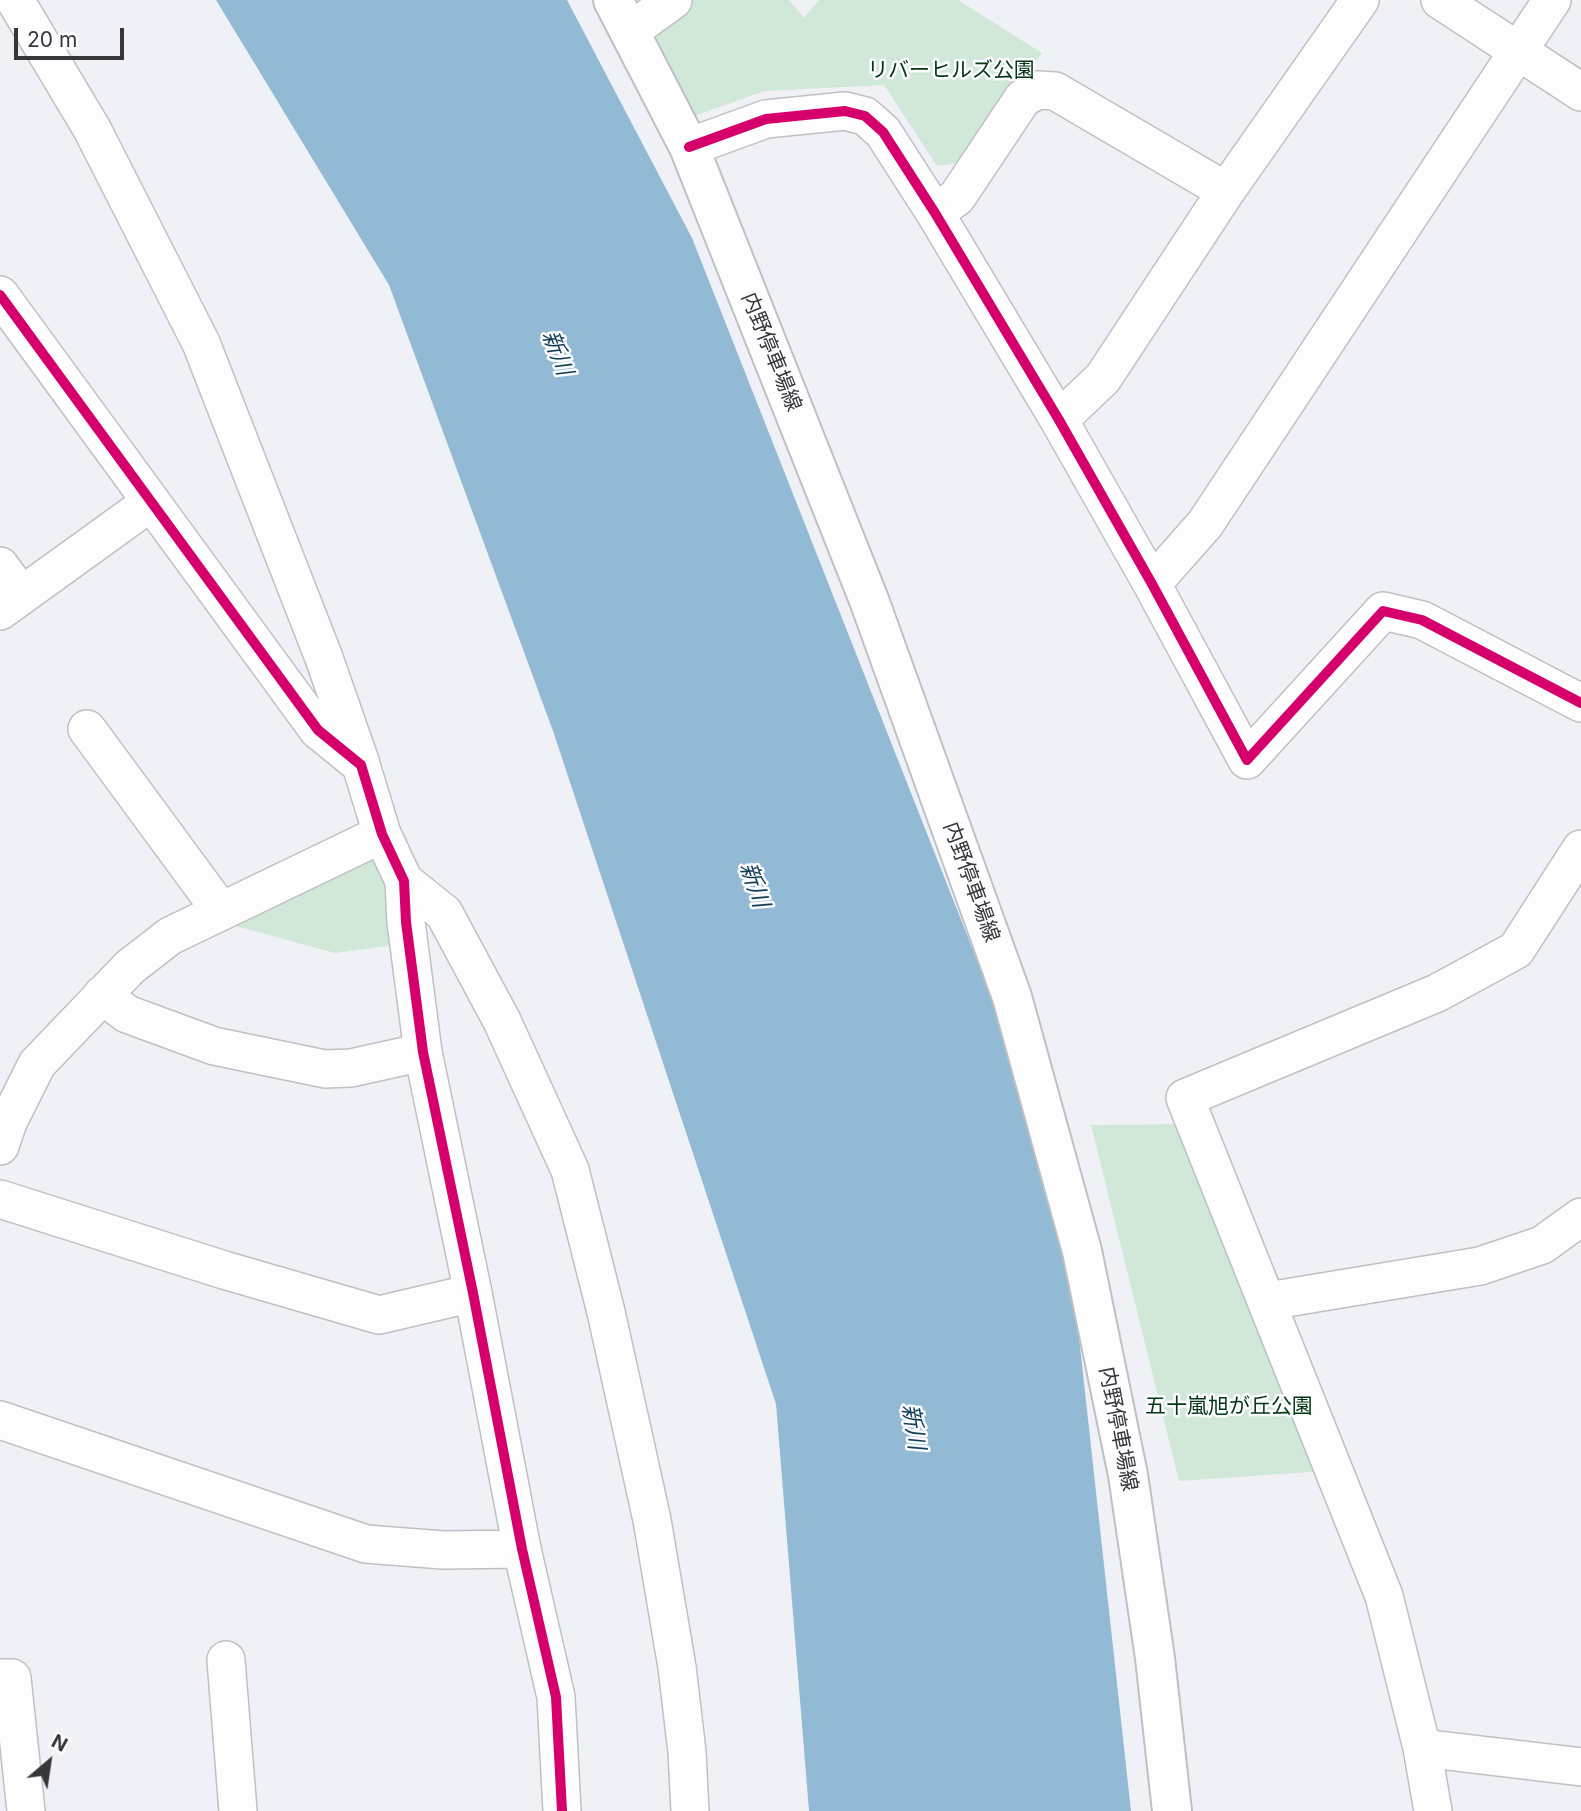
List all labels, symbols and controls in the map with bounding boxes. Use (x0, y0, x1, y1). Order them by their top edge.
scale bar (18, 14, 128, 58)
text: 20 m (27, 27, 77, 52)
park label: リバーヒルズ公園 (867, 58, 1035, 84)
street label: 内野停車場線 (736, 289, 806, 415)
water label: 新川 (536, 327, 578, 379)
street label: 内野停車場線 (938, 818, 1004, 946)
water label: 新川 (733, 859, 775, 911)
street label: 内野停車場線 (1094, 1365, 1142, 1493)
park label: 五十嵐旭が丘公園 (1145, 1394, 1313, 1420)
water label: 新川 (896, 1402, 930, 1452)
north arrow (14, 1727, 84, 1797)
text: N (48, 1730, 71, 1757)

